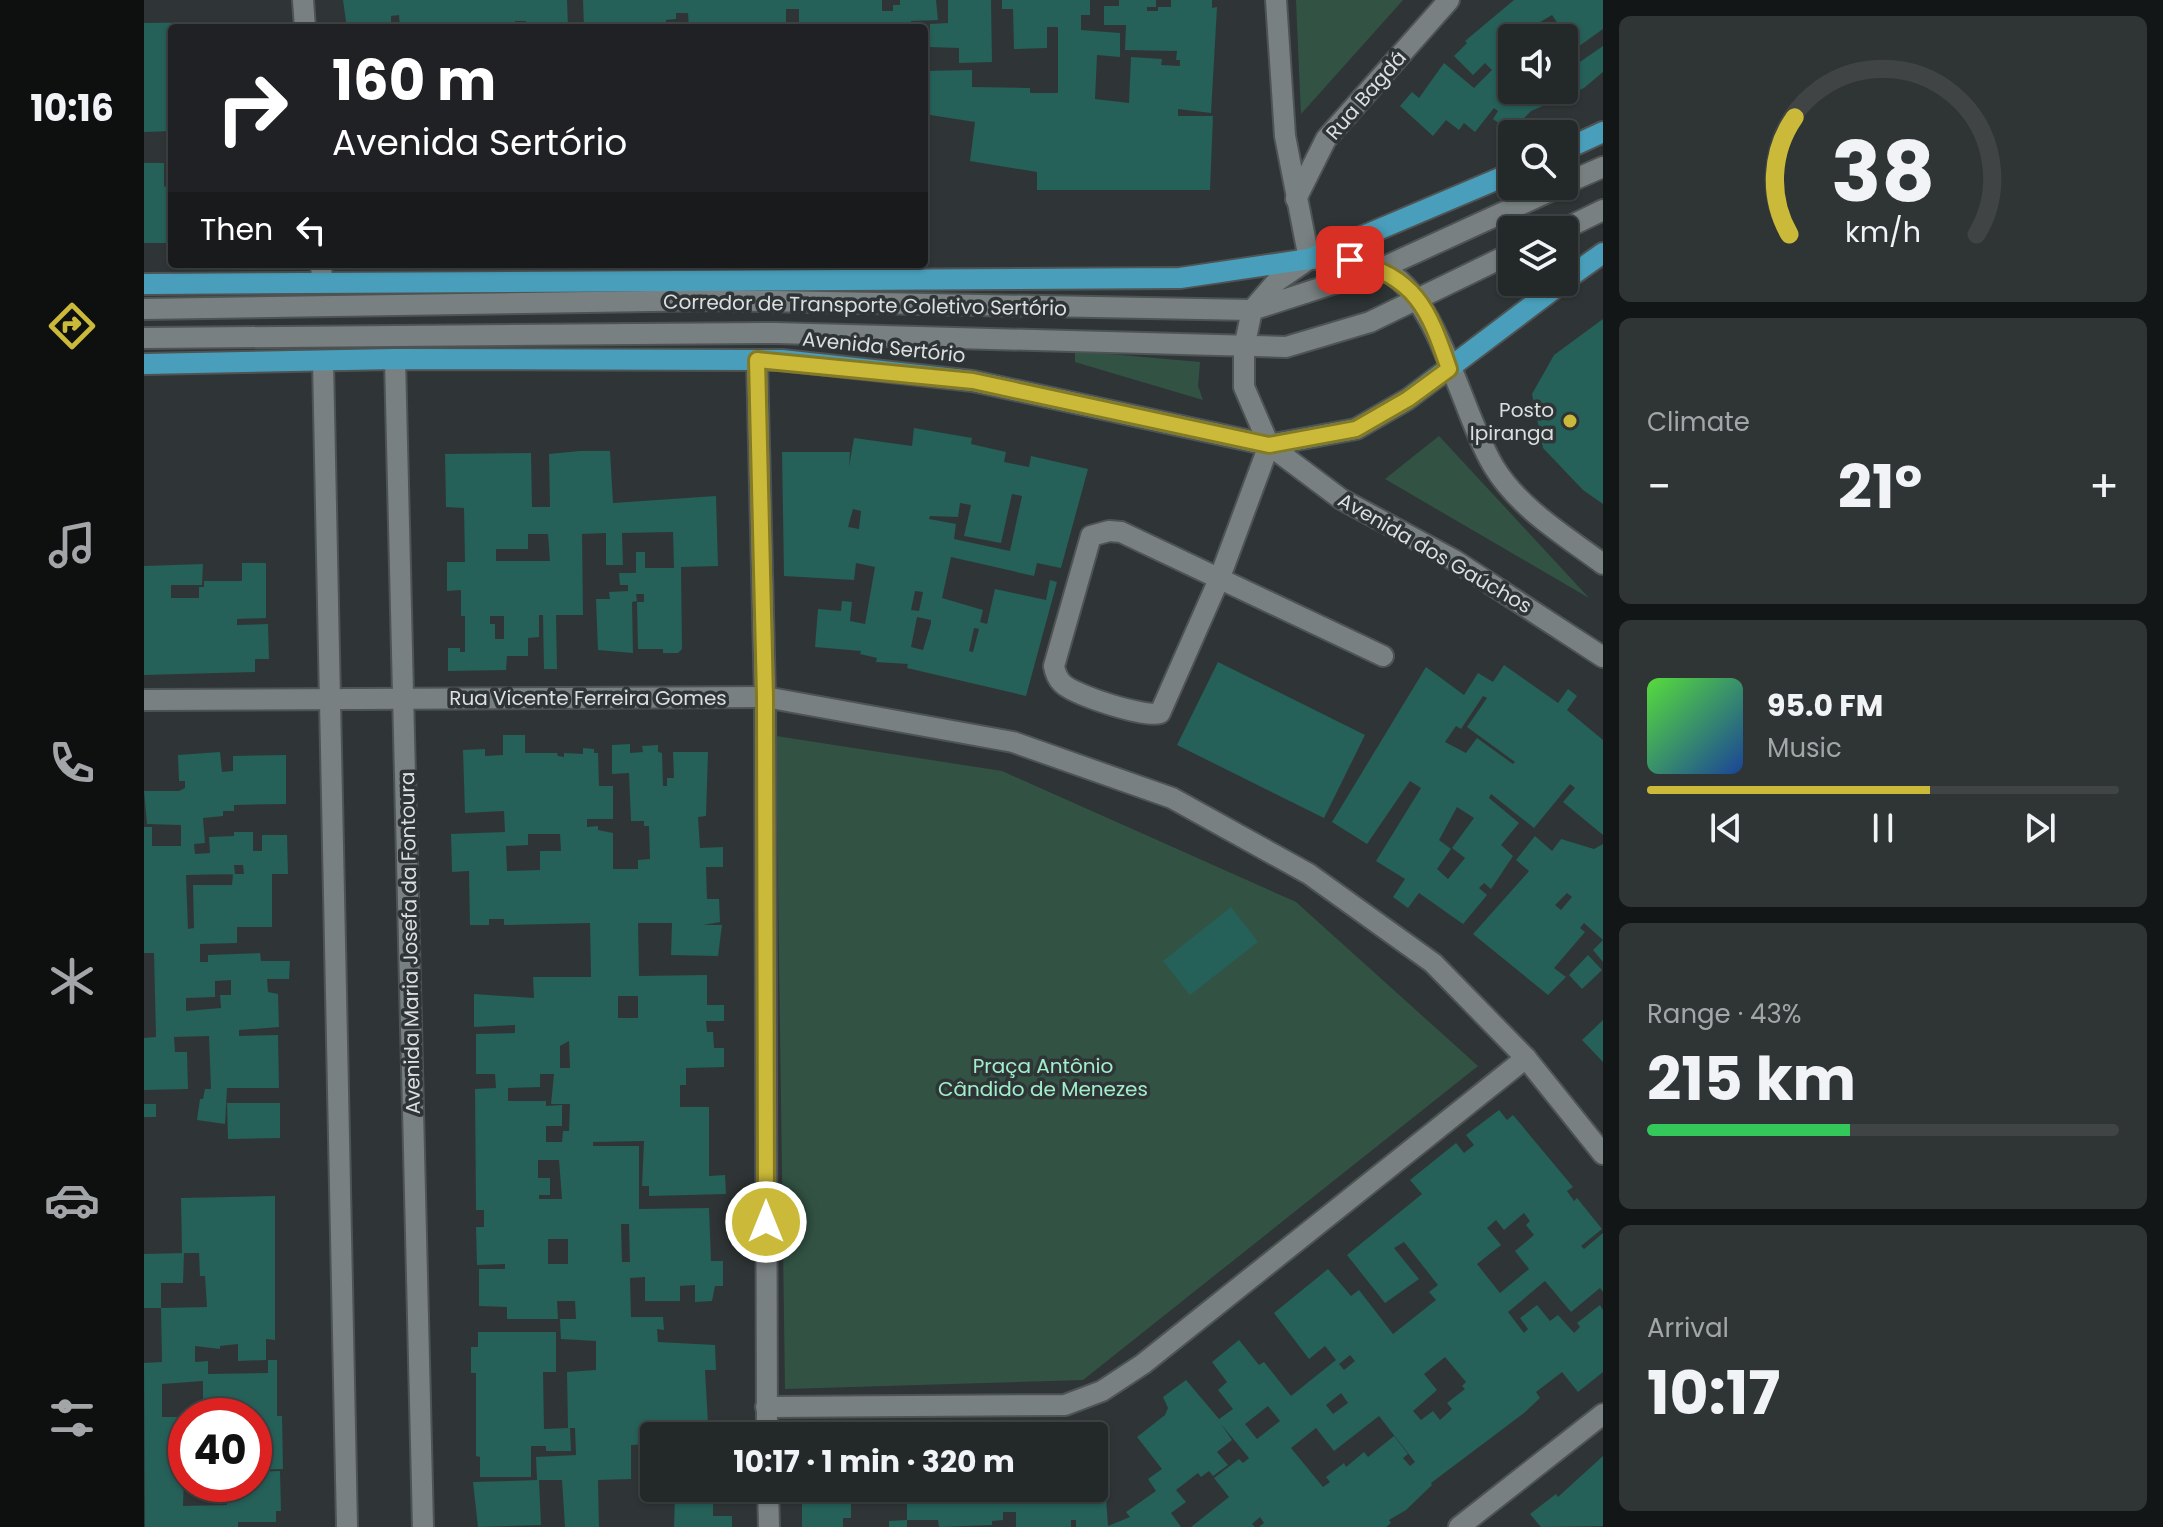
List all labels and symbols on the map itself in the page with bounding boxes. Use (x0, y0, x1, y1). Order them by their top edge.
street label: Rua Bagdá (1319, 44, 1413, 146)
pin (1316, 226, 1384, 294)
street label: Corredor de Transporte Coletivo Sertório (663, 287, 1067, 323)
street label: Avenida Sertório (801, 325, 967, 369)
place label: Posto Ipiranga (1470, 396, 1554, 447)
marker: Posto Ipiranga (1561, 412, 1579, 430)
street label: Avenida dos Gaúchos (1333, 486, 1537, 620)
street label: Rua Vicente Ferreira Gomes (449, 684, 727, 712)
street label: Avenida Maria Josefa da Fontoura (393, 771, 427, 1115)
park label: Praça Antônio Cândido de Menezes (938, 1052, 1148, 1103)
position arrow (724, 1180, 808, 1264)
speed limit sign: 40 (168, 1398, 272, 1502)

